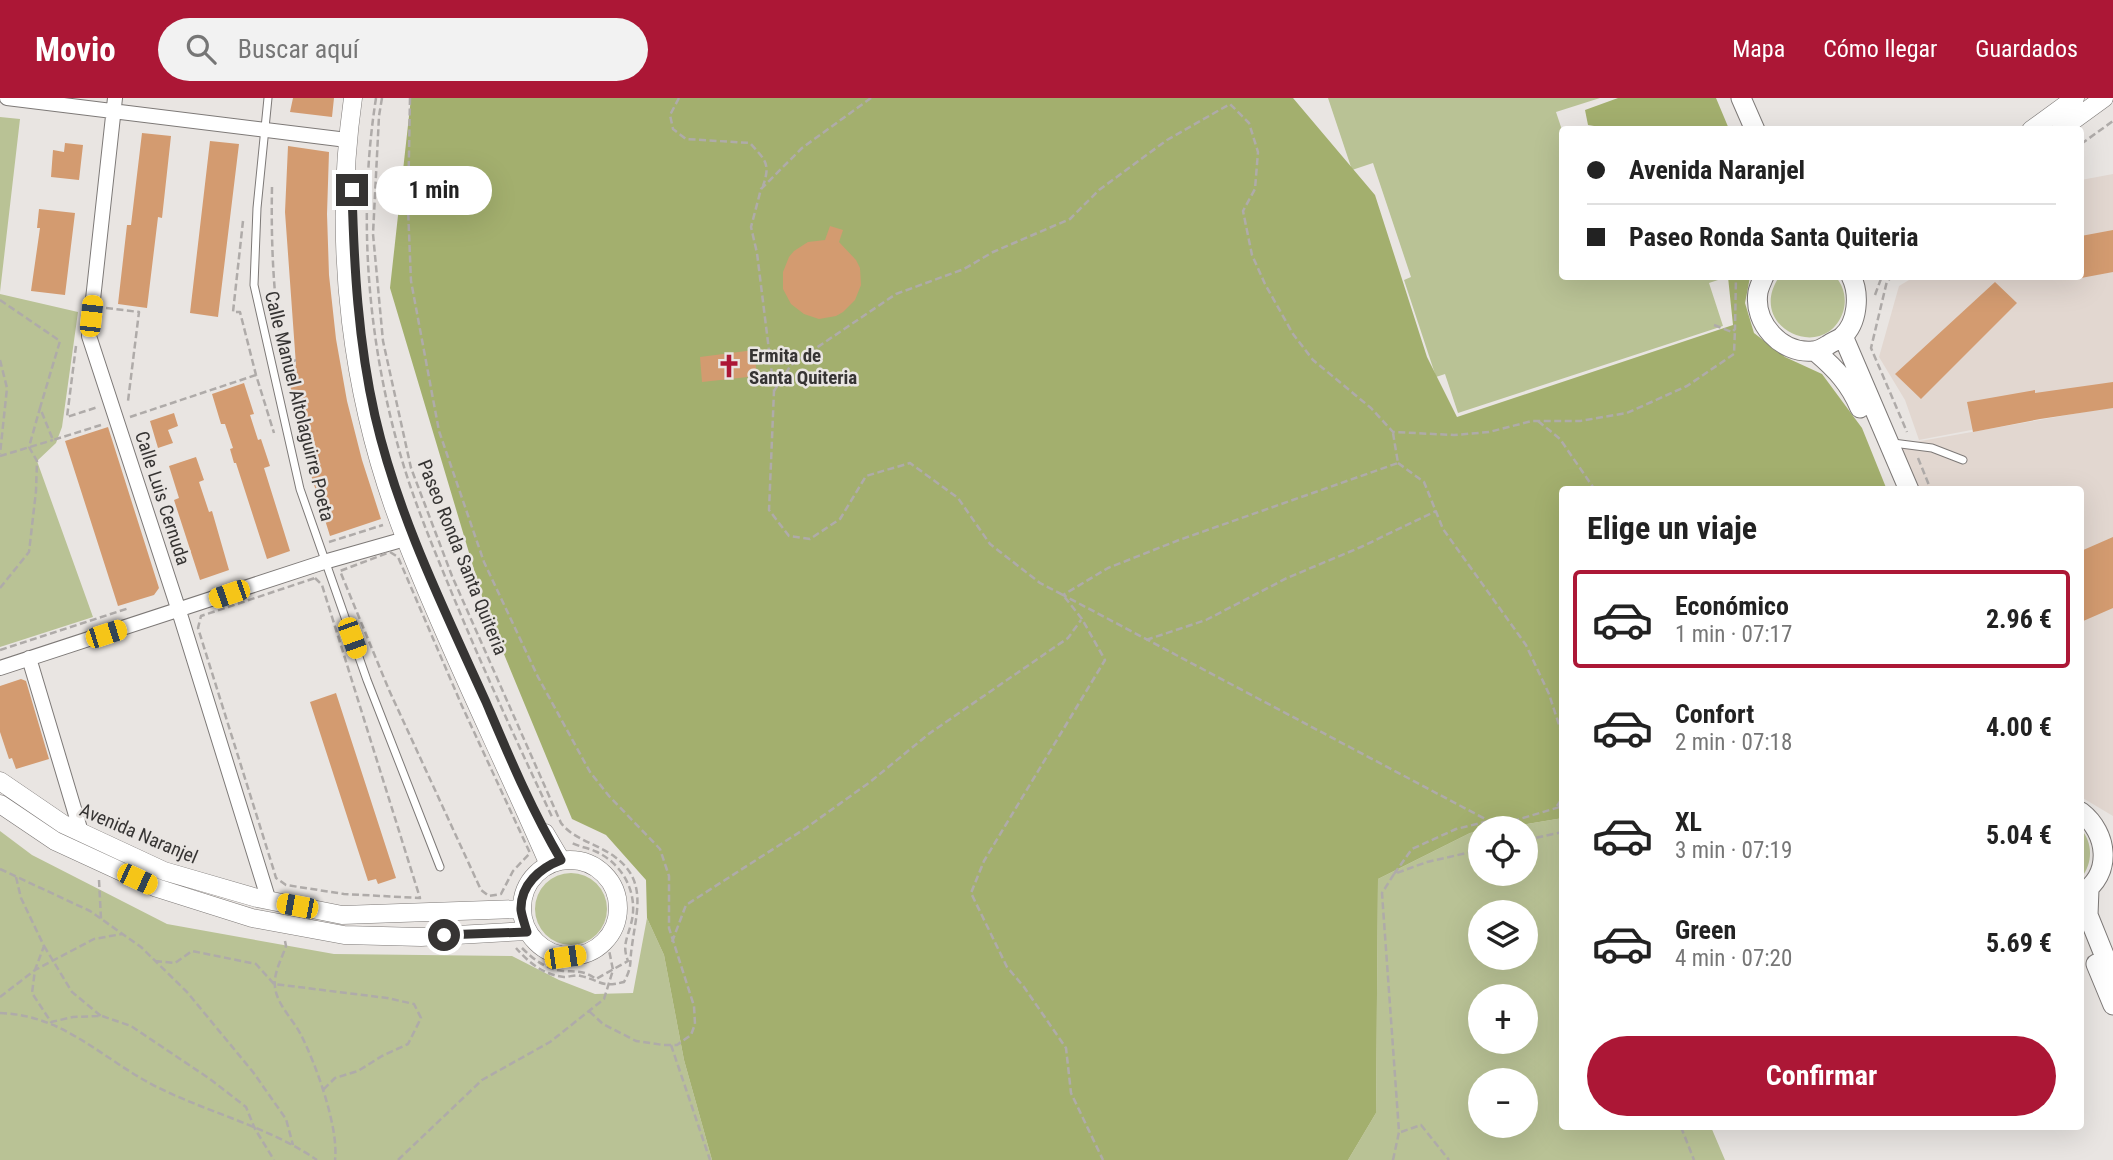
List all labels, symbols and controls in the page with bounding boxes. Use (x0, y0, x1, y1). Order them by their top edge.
search box (158, 18, 648, 81)
text: Movio (35, 30, 116, 69)
icon: search (182, 30, 220, 68)
text: Buscar aquí (238, 34, 359, 64)
text: Mapa (1732, 35, 1785, 63)
text: Cómo llegar (1823, 35, 1937, 63)
text: Guardados (1975, 35, 2078, 63)
text: Avenida Naranjel (1629, 155, 1805, 185)
callout: 1 min (376, 166, 492, 214)
route end (336, 174, 368, 206)
text: 1 min (408, 177, 460, 204)
text: Paseo Ronda Santa Quiteria (1629, 222, 1918, 252)
street label: Calle Manuel Altolaguirre Poeta (260, 289, 339, 524)
car (79, 294, 104, 338)
place label: Ermita de Santa Quiteria (749, 344, 857, 389)
church icon: Ermita de Santa Quiteria (715, 352, 743, 380)
street label: Calle Luis Cernuda (130, 428, 195, 568)
street label: Paseo Ronda Santa Quiteria (413, 456, 512, 658)
text: Elige un viaje (1587, 509, 1757, 547)
car (206, 577, 253, 611)
icon: car (1591, 588, 1654, 651)
text: Económico (1675, 591, 1789, 621)
text: 2.96 € (1986, 604, 2052, 634)
car (335, 615, 370, 661)
car (83, 618, 130, 650)
text: 1 min · 07:17 (1675, 621, 1792, 648)
icon: car (1591, 696, 1654, 759)
text: Confort (1675, 699, 1754, 729)
text: 4.00 € (1986, 712, 2052, 742)
text: 2 min · 07:18 (1675, 729, 1792, 756)
street label: Avenida Naranjel (76, 798, 201, 869)
icon: car (1591, 804, 1654, 867)
text: XL (1675, 807, 1702, 837)
map controls (1468, 816, 1538, 1138)
button: locate (1468, 816, 1538, 886)
text: 5.04 € (1986, 820, 2052, 850)
text: 3 min · 07:19 (1675, 837, 1792, 864)
car (114, 861, 161, 897)
car (275, 892, 320, 920)
button: layers (1468, 900, 1538, 970)
icon: car (1591, 912, 1654, 975)
text: Green (1675, 915, 1736, 945)
route start (428, 919, 460, 951)
text: 5.69 € (1986, 928, 2052, 958)
car (543, 944, 588, 970)
text: 4 min · 07:20 (1675, 945, 1792, 972)
button: + (1468, 984, 1538, 1054)
button: Confirmar (1587, 1036, 2056, 1116)
button: − (1468, 1068, 1538, 1138)

